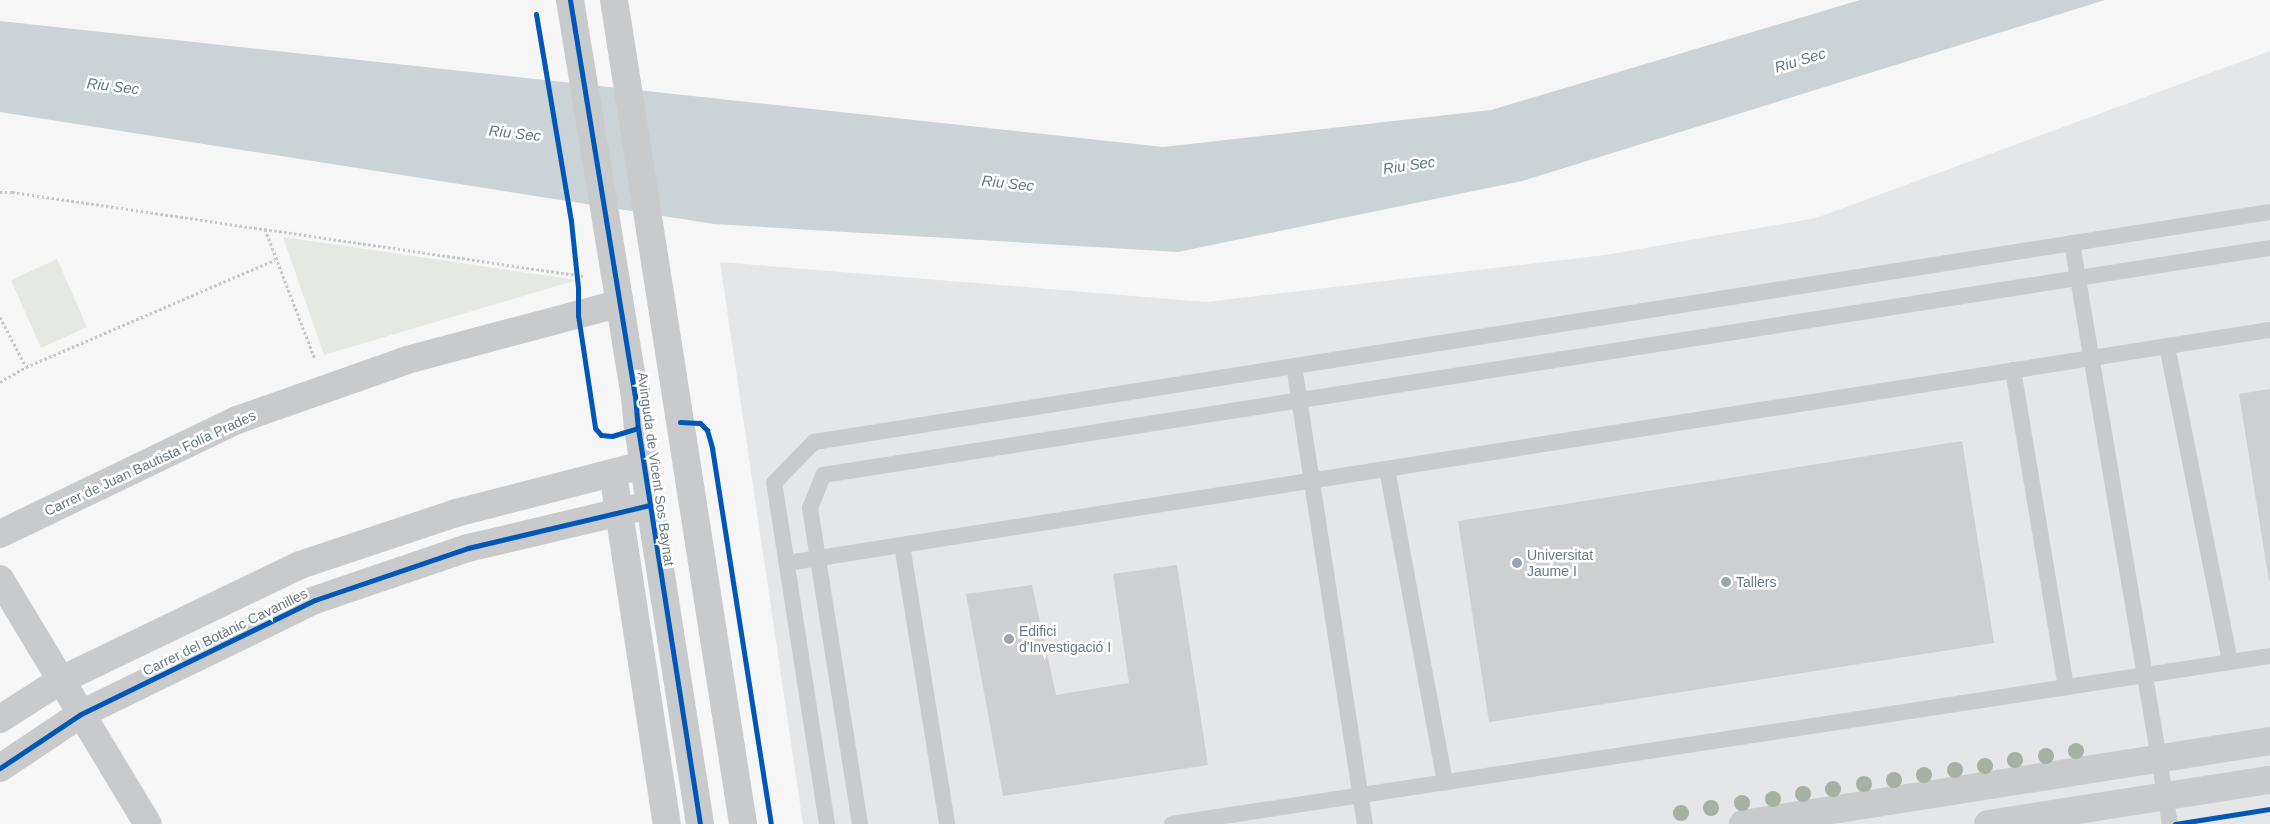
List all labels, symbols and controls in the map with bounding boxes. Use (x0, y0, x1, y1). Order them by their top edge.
water label: Riu Sec (1772, 44, 1828, 76)
water label: Riu Sec (86, 74, 140, 98)
water label: Riu Sec (488, 121, 542, 145)
water label: Riu Sec (1382, 152, 1436, 178)
water label: Riu Sec (981, 171, 1035, 195)
street label: Avinguda de Vicent Sos Baynat (634, 371, 678, 567)
street label: Carrer de Juan Bautista Folía Prades (42, 407, 258, 519)
place label: Universitat Jaume I (1527, 547, 1593, 580)
marker: Universitat Jaume I (1511, 557, 1523, 569)
place label: Tallers (1736, 574, 1776, 590)
marker: Tallers (1720, 576, 1732, 588)
street label: Carrer del Botànic Cavanilles (140, 585, 310, 679)
place label: Edifici d'Investigació I (1019, 623, 1111, 656)
marker: Edifici d'Investigació I (1003, 633, 1015, 645)

